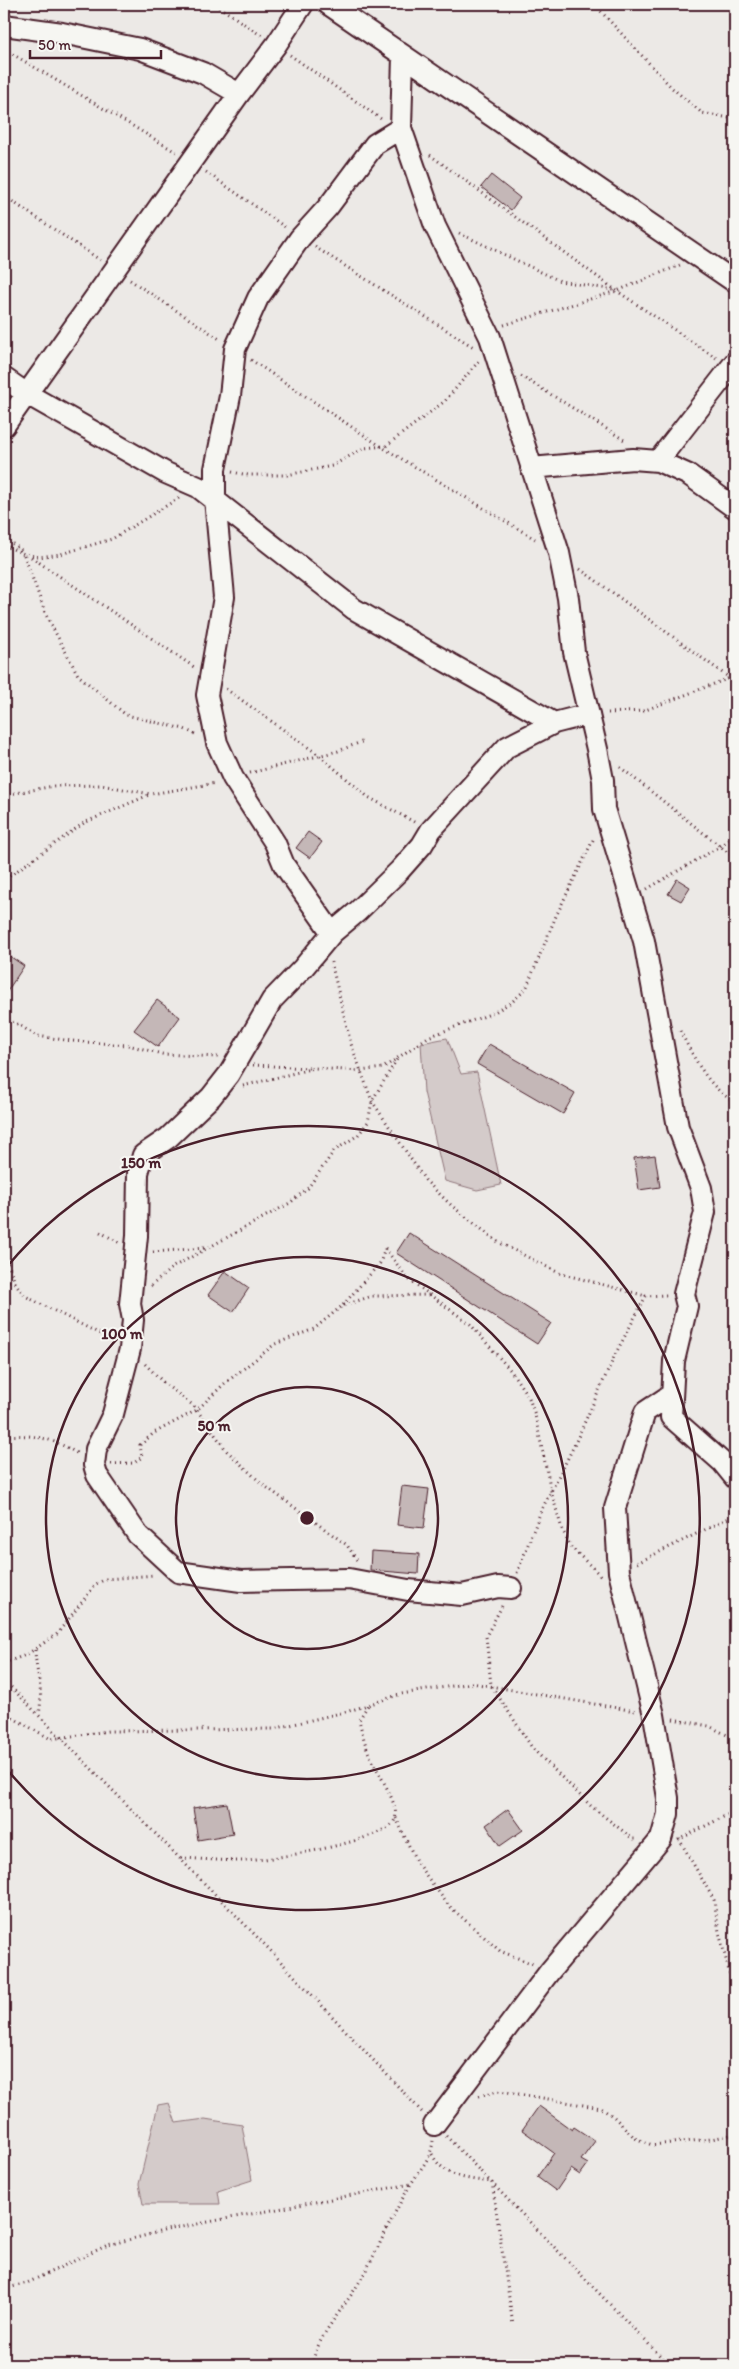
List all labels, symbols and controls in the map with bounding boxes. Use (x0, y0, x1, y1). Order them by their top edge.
scale bar (30, 28, 161, 60)
text: 50 m (38, 36, 71, 54)
text: 150 m (121, 1154, 161, 1172)
text: 100 m (101, 1325, 143, 1343)
text: 50 m (197, 1417, 231, 1435)
centre of rings (298, 1509, 316, 1527)

